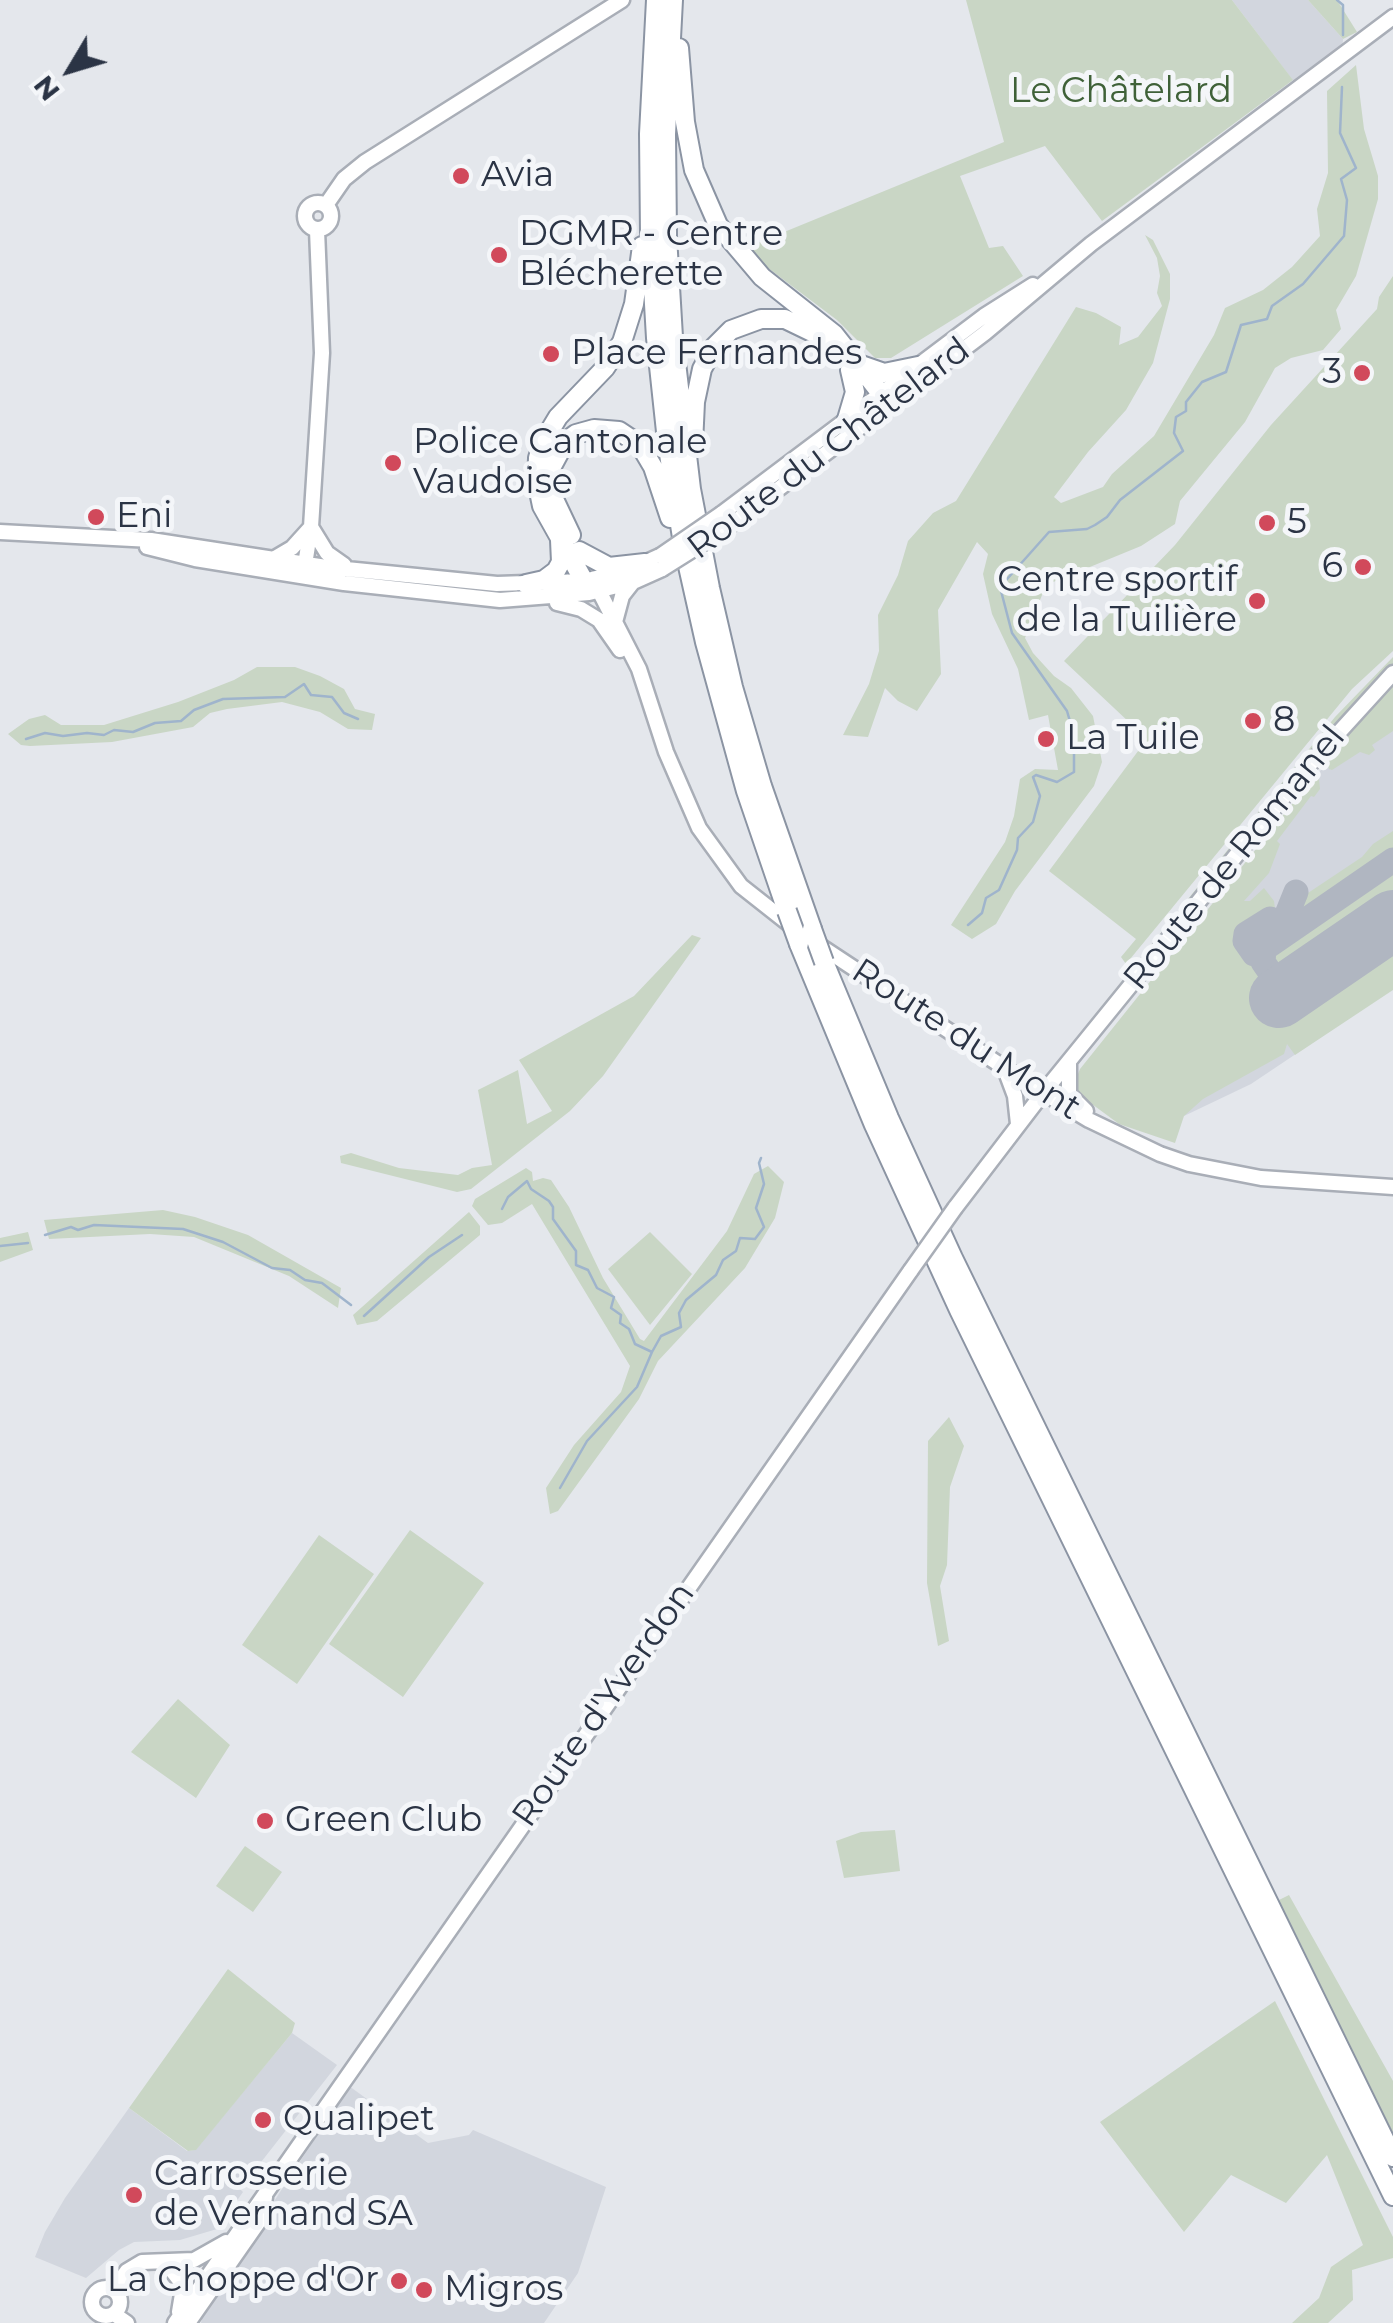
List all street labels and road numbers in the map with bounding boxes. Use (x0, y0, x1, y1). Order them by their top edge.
street label: Route du Châtelard (680, 329, 978, 569)
street label: Route de Romanel (1115, 717, 1355, 999)
street label: Route du Mont (844, 950, 1088, 1130)
street label: Route d'Yverdon (504, 1575, 704, 1835)

